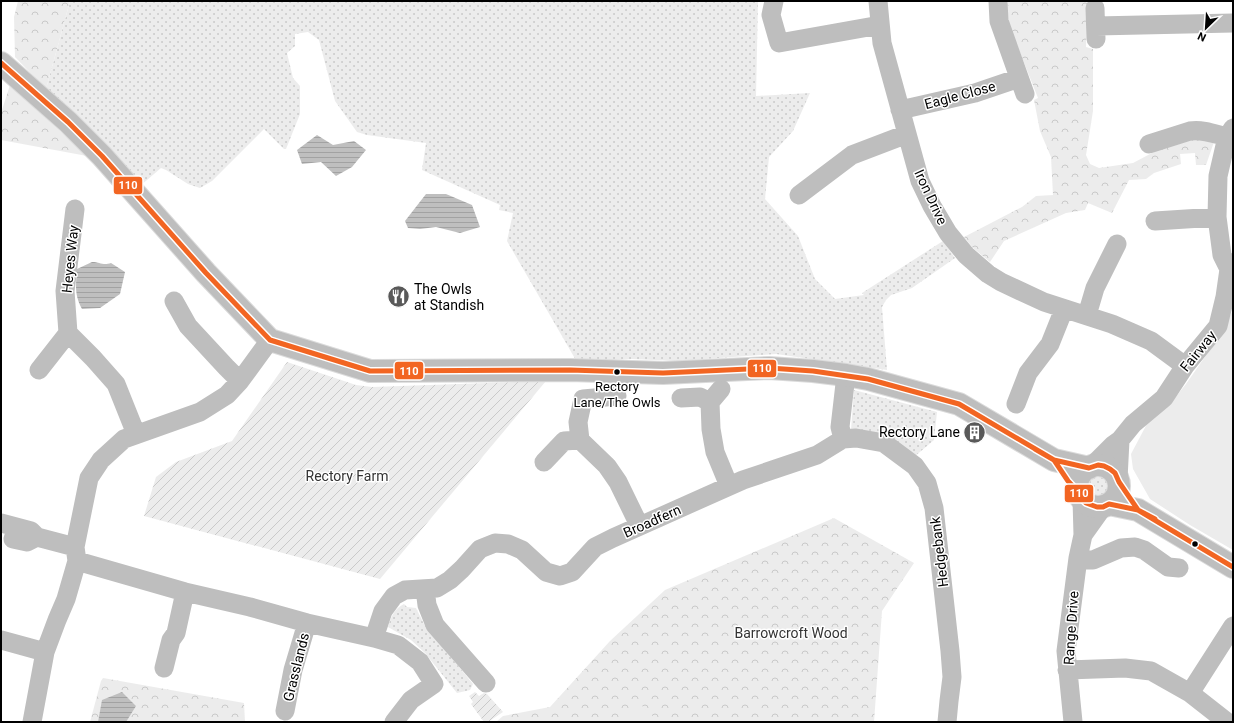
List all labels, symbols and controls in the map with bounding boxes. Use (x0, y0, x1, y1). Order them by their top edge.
north arrow (1186, 8, 1226, 48)
text: N (1196, 29, 1208, 44)
street label: Eagle Close (923, 78, 997, 112)
street label: Iron Drive (911, 167, 951, 227)
line badge: 110 (113, 176, 143, 195)
text: 110 (119, 179, 137, 192)
street label: Heyes Way (58, 224, 82, 294)
place label: The Owls at Standish (414, 281, 484, 313)
restaurant icon: The Owls at Standish (385, 284, 411, 310)
street label: Fairway (1177, 327, 1220, 375)
line badge: 110 (747, 359, 777, 378)
line badge: 110 (394, 361, 424, 380)
text: 110 (753, 362, 771, 375)
text: 110 (400, 365, 418, 378)
marker: Rectory Lane/The Owls (612, 367, 622, 377)
place label: Rectory Lane/The Owls (573, 379, 661, 410)
building icon: Rectory Lane (962, 419, 988, 445)
place label: Rectory Lane (879, 424, 960, 440)
park label: Rectory Farm (306, 468, 388, 484)
line badge: 110 (1064, 484, 1094, 503)
text: 110 (1070, 487, 1088, 500)
street label: Broadfern (621, 501, 683, 541)
street label: Hedgebank (927, 515, 951, 588)
unlabelled marker (1190, 539, 1200, 549)
street label: Range Drive (1060, 590, 1082, 666)
park label: Barrowcroft Wood (734, 625, 848, 641)
street label: Grasslands (280, 631, 312, 703)

